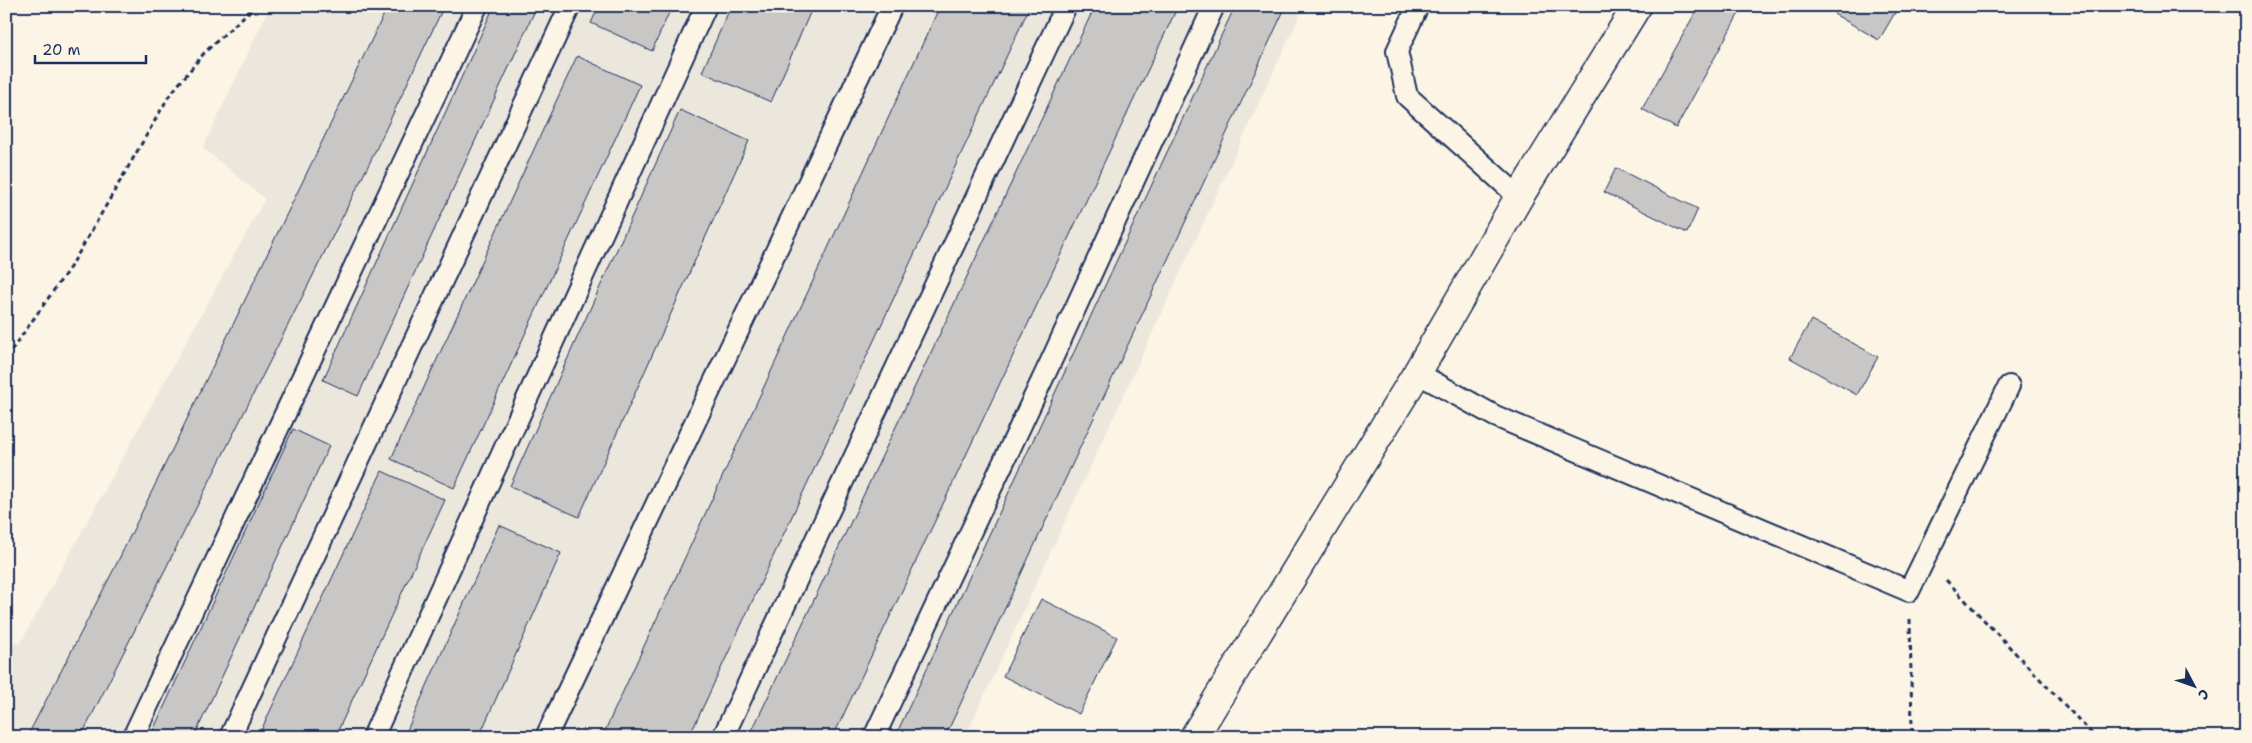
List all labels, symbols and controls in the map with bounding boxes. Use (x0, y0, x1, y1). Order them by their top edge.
scale bar (35, 32, 146, 64)
text: 20 m (42, 40, 81, 60)
north arrow (2170, 660, 2220, 710)
text: С (2194, 685, 2213, 704)

